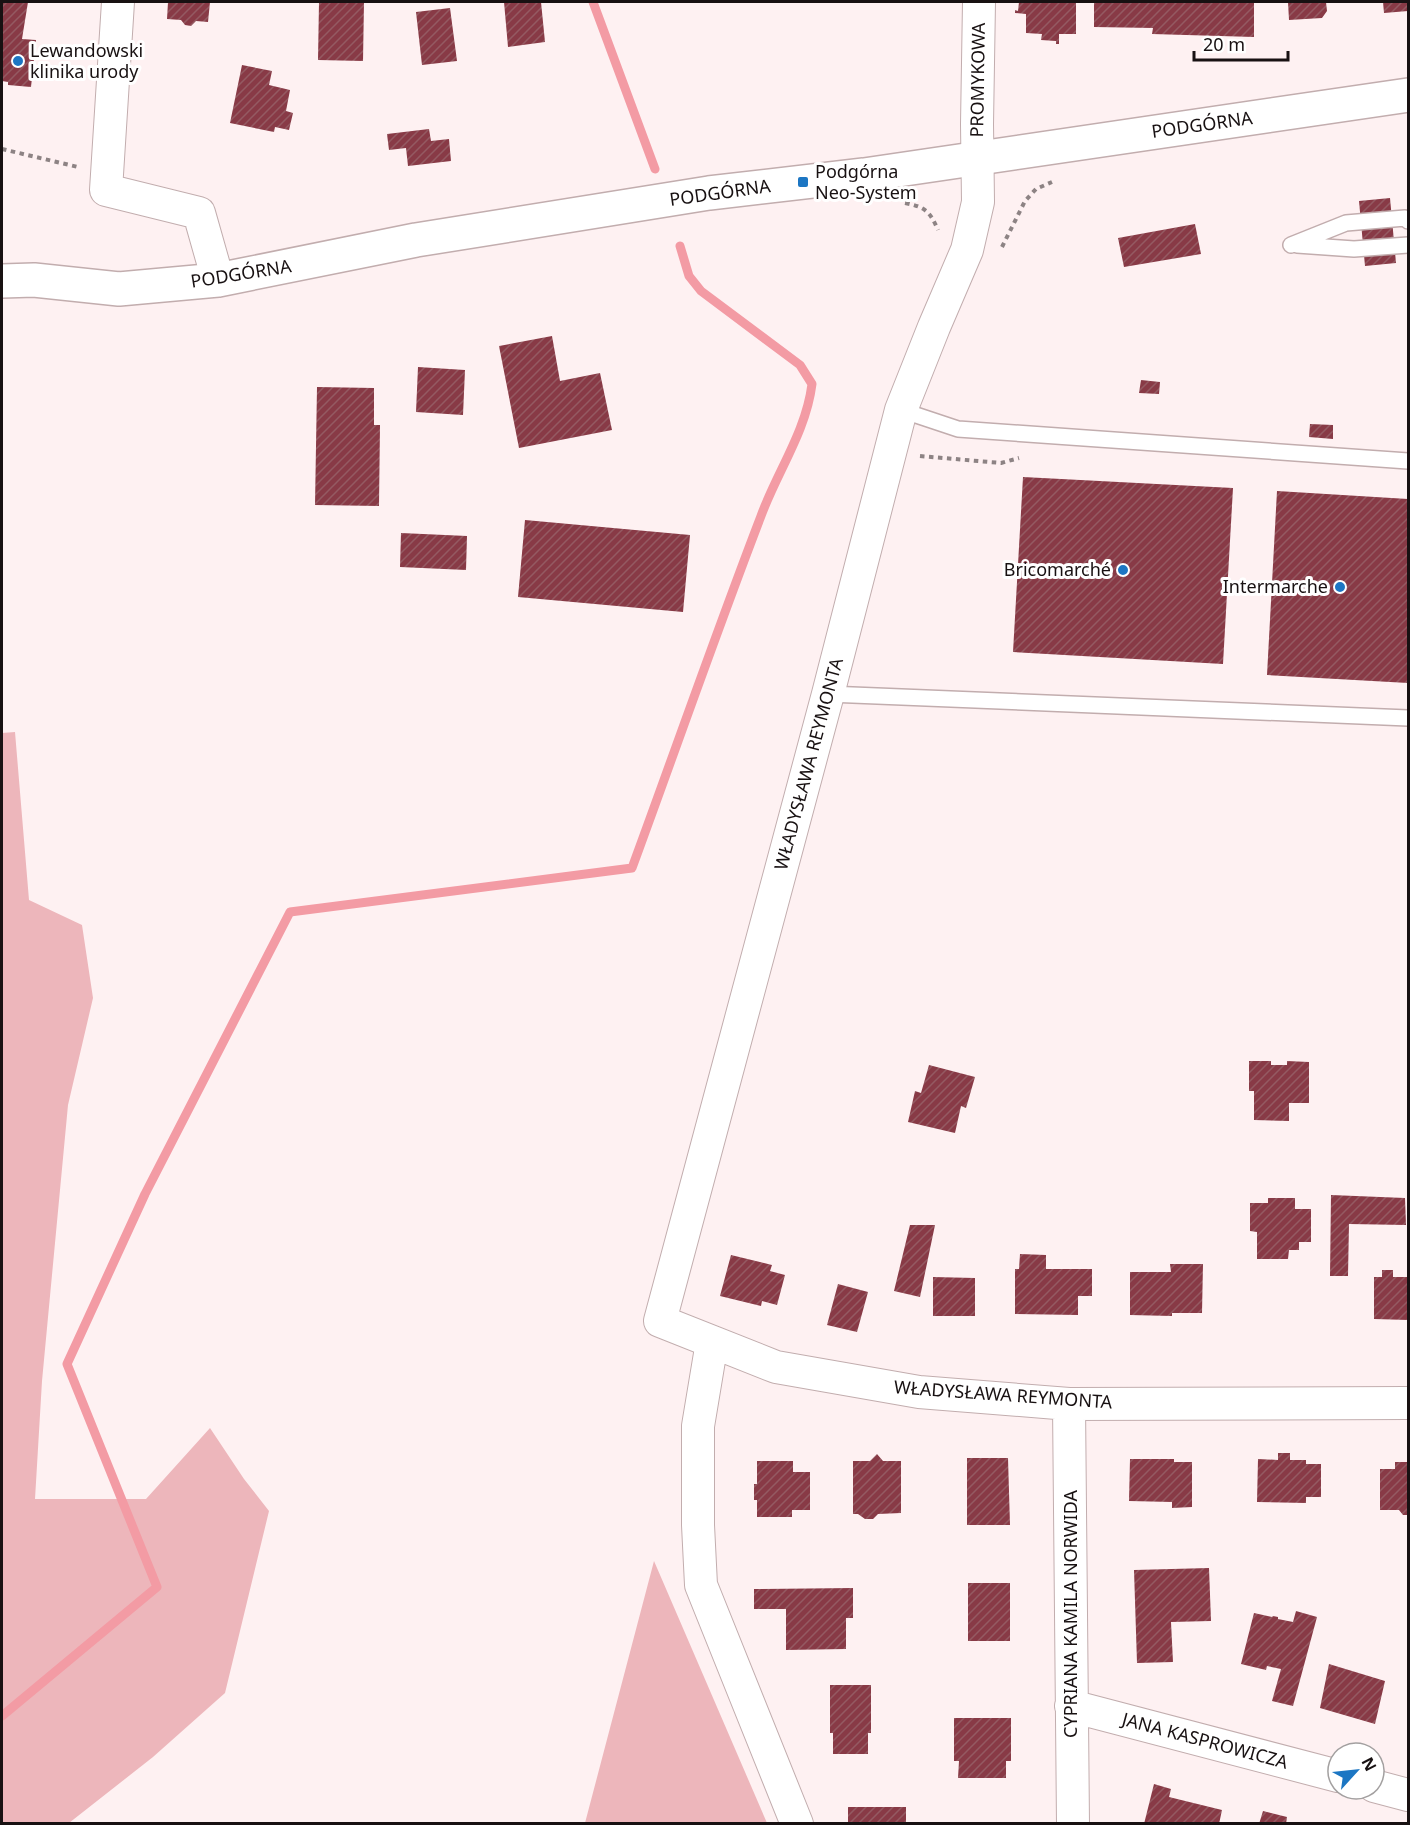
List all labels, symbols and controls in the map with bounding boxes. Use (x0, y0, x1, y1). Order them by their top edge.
street label: PROMYKOWA (964, 22, 990, 138)
scale bar (1194, 24, 1288, 62)
text: 20 m (1203, 32, 1245, 56)
place label: Lewandowski klinika urody (30, 38, 143, 83)
marker: Lewandowski klinika urody (11, 54, 25, 68)
street label: PODGÓRNA (1150, 105, 1254, 143)
place label: Podgórna Neo-System (815, 159, 917, 204)
street label: PODGÓRNA (668, 173, 772, 211)
marker: Podgórna Neo-System (796, 175, 810, 189)
street label: PODGÓRNA (189, 253, 293, 293)
place label: Bricomarché (1004, 557, 1111, 581)
marker: Bricomarché (1116, 563, 1130, 577)
place label: Intermarche (1223, 574, 1328, 598)
marker: Intermarche (1333, 580, 1347, 594)
street label: WŁADYSŁAWA REYMONTA (768, 654, 848, 873)
street label: WŁADYSŁAWA REYMONTA (893, 1374, 1114, 1414)
street label: CYPRIANA KAMILA NORWIDA (1058, 1490, 1082, 1738)
street label: JANA KASPROWICZA (1118, 1706, 1291, 1774)
north arrow (1326, 1741, 1386, 1801)
text: N (1357, 1753, 1382, 1775)

